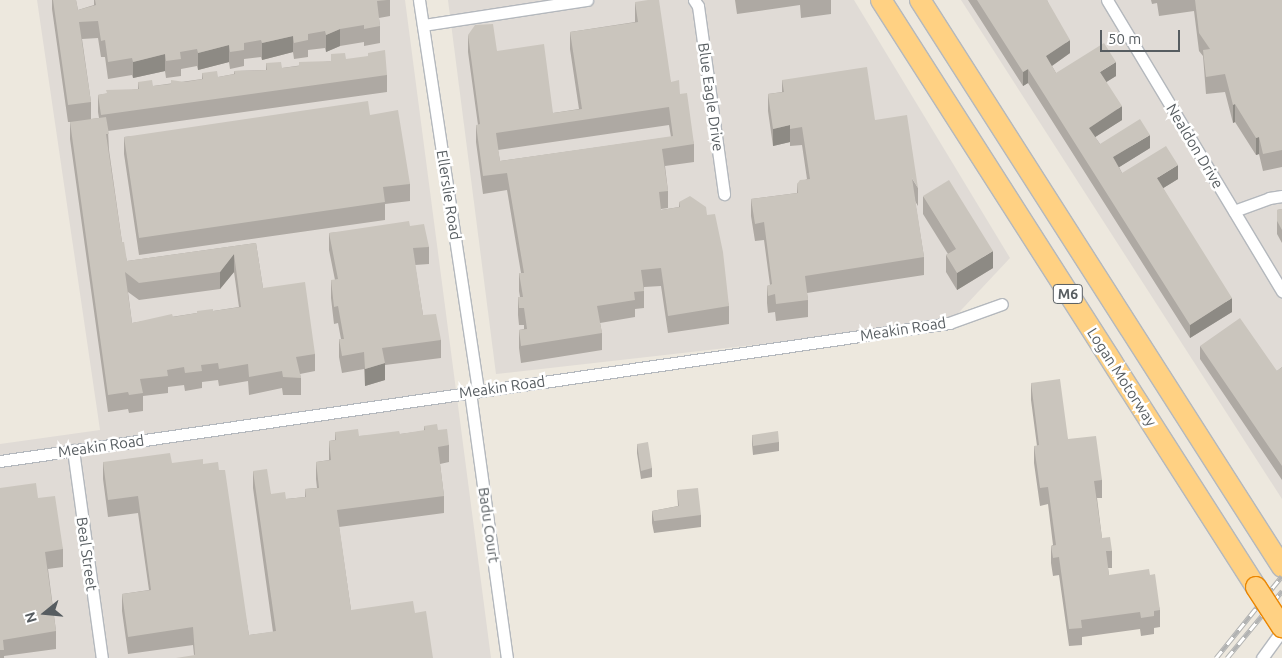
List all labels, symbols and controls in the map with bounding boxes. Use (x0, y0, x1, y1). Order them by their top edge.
scale bar (1102, 20, 1182, 52)
text: 50 m (1108, 30, 1141, 47)
street label: Blue Eagle Drive (694, 41, 728, 153)
street label: Nealdon Drive (1163, 100, 1227, 192)
street label: Ellerslie Road (433, 149, 465, 241)
road number: M6 (1052, 282, 1084, 306)
street label: Meakin Road (859, 313, 947, 345)
street label: Logan Motorway (1083, 324, 1161, 430)
street label: Meakin Road (458, 372, 546, 402)
street label: Meakin Road (57, 431, 145, 461)
street label: Badu Court (475, 486, 503, 564)
street label: Beal Street (73, 516, 101, 592)
north arrow (20, 588, 70, 638)
text: N (21, 610, 40, 625)

